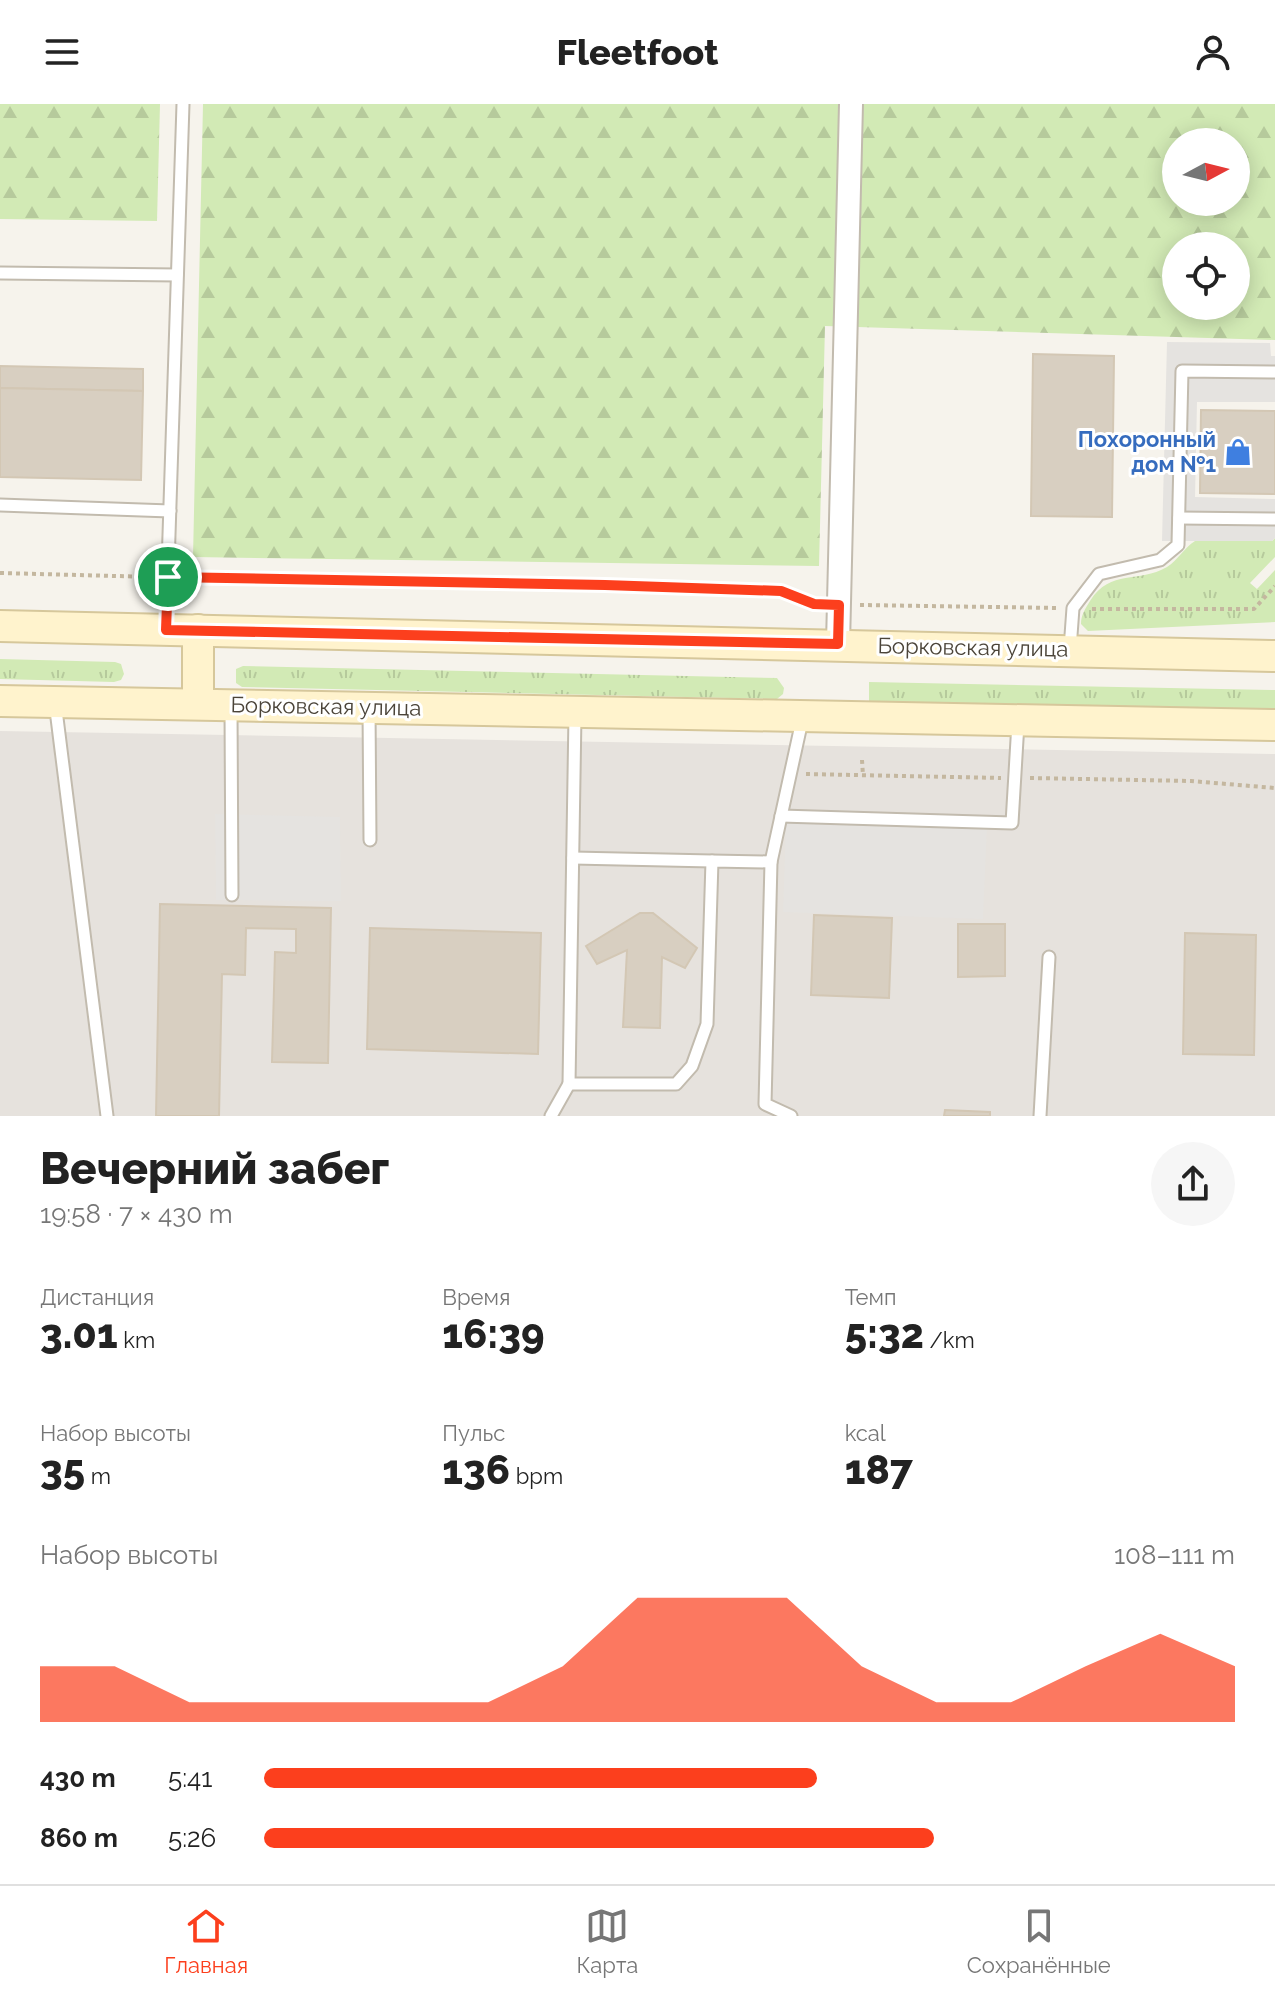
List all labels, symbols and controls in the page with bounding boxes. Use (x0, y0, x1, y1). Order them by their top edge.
icon: menu (40, 30, 84, 74)
icon: person (1191, 30, 1235, 74)
text: Fleetfoot (556, 31, 719, 73)
north arrow (1162, 128, 1250, 216)
map controls (1162, 128, 1250, 320)
button: locate (1162, 232, 1250, 320)
place label: Похоронный дом №1 (1078, 426, 1216, 477)
shop icon: Похоронный дом №1 (1223, 437, 1253, 467)
pin (134, 543, 202, 611)
icon: arrive (146, 555, 190, 599)
street label: Борковская улица (877, 632, 1069, 662)
street label: Борковская улица (230, 691, 422, 721)
button: share (1151, 1142, 1235, 1226)
text: Вечерний забег (40, 1143, 389, 1194)
text: 19:58 · 7 × 430 m (40, 1199, 233, 1229)
text: Дистанция (40, 1284, 154, 1310)
text: Время (442, 1284, 510, 1310)
text: Темп (845, 1284, 896, 1310)
text: 3.01 (40, 1310, 118, 1357)
text: 16:39 (442, 1310, 545, 1357)
text: 5:32 (845, 1310, 924, 1357)
text: km (118, 1327, 155, 1353)
text: /km (924, 1327, 975, 1353)
text: Набор высоты (40, 1420, 191, 1446)
text: Пульс (442, 1420, 505, 1446)
text: kcal (845, 1420, 886, 1446)
text: 35 (40, 1446, 85, 1493)
text: 136 (442, 1446, 510, 1493)
text: 187 (845, 1446, 913, 1493)
text: m (85, 1463, 111, 1489)
text: bpm (510, 1463, 563, 1489)
text: Набор высоты (40, 1540, 218, 1570)
text: 108–111 m (1114, 1540, 1235, 1570)
text: 430 m (40, 1763, 116, 1793)
text: 5:41 (168, 1763, 212, 1793)
text: 860 m (40, 1823, 118, 1853)
text: 5:26 (168, 1823, 216, 1853)
tab: Главная (164, 1904, 248, 1978)
tab: Карта (576, 1904, 638, 1978)
tab: Сохранённые (967, 1904, 1111, 1978)

